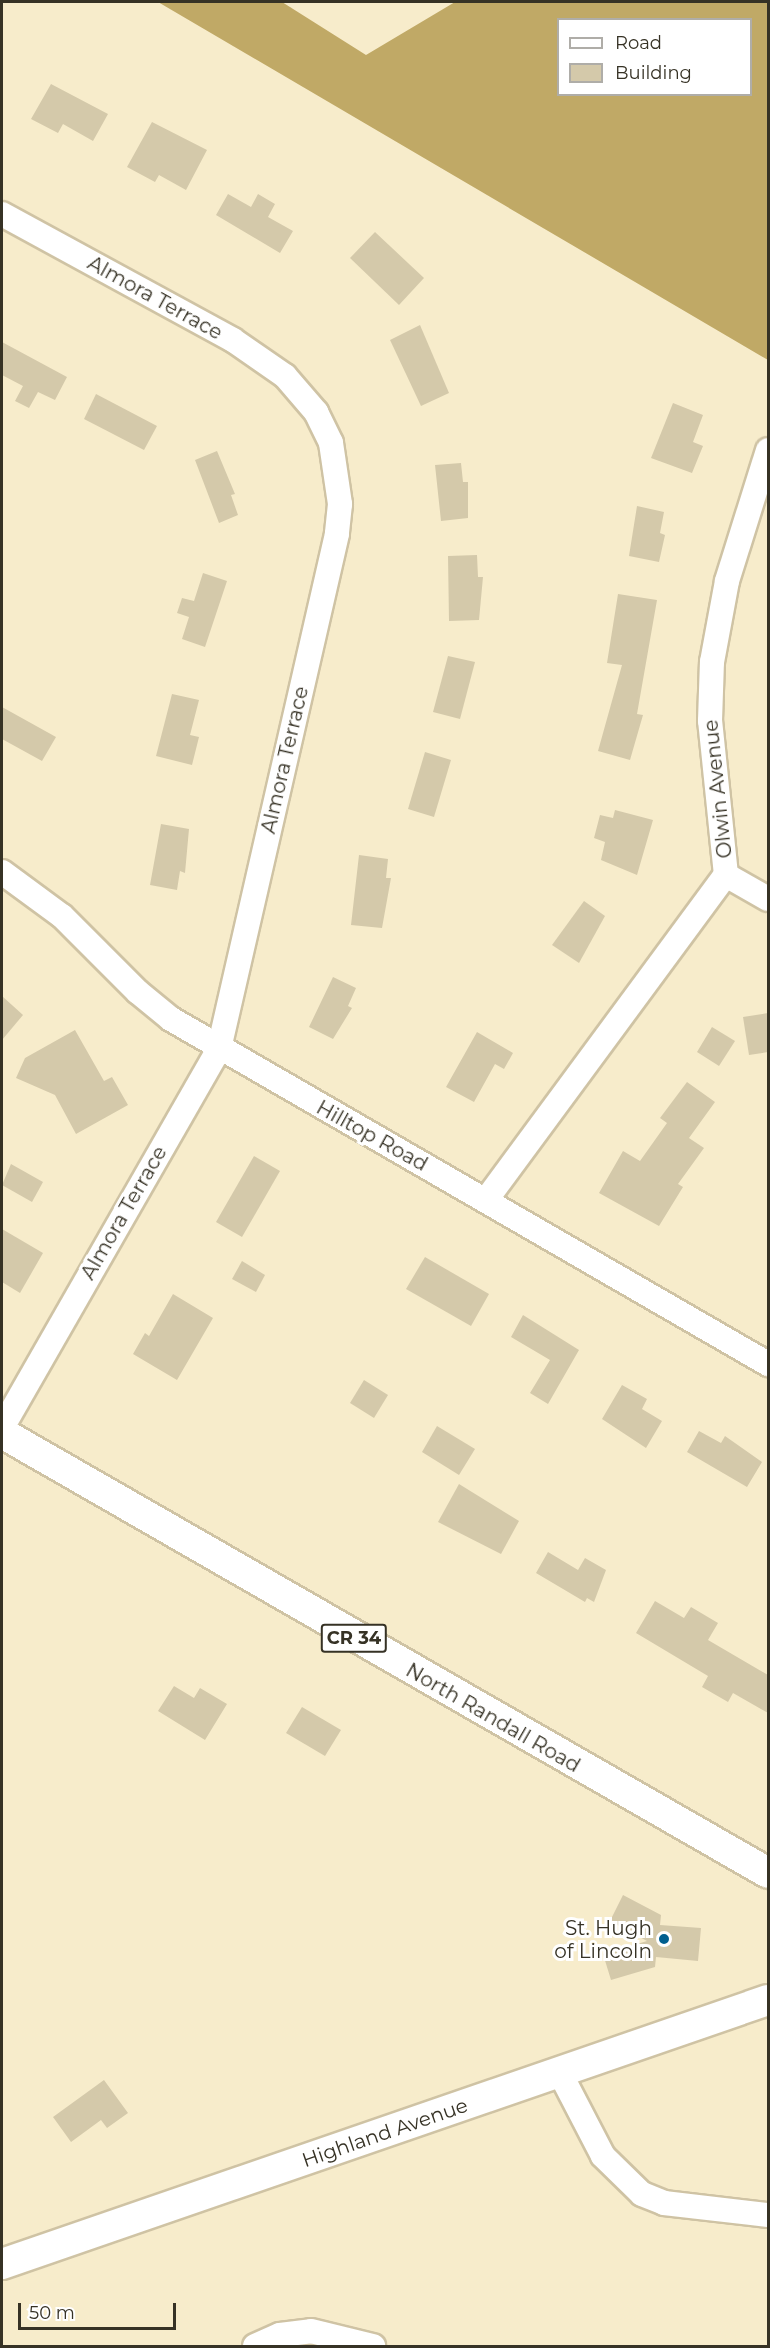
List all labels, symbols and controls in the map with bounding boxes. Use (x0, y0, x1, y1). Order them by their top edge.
legend (557, 18, 752, 96)
text: Road (615, 32, 662, 54)
text: Building (615, 62, 692, 84)
street label: Almora Terrace (83, 251, 227, 345)
street label: Almora Terrace (256, 684, 314, 836)
street label: Olwin Avenue (699, 718, 737, 860)
street label: Hilltop Road (312, 1096, 432, 1176)
street label: Almora Terrace (76, 1142, 172, 1284)
road number: CR 34 (320, 1623, 388, 1653)
street label: North Randall Road (402, 1658, 584, 1778)
place label: St. Hugh of Lincoln (554, 1916, 652, 1963)
marker: St. Hugh of Lincoln (657, 1932, 671, 1946)
street label: Highland Avenue (299, 2093, 471, 2173)
scale bar (21, 2291, 178, 2329)
text: 50 m (29, 2302, 75, 2324)

